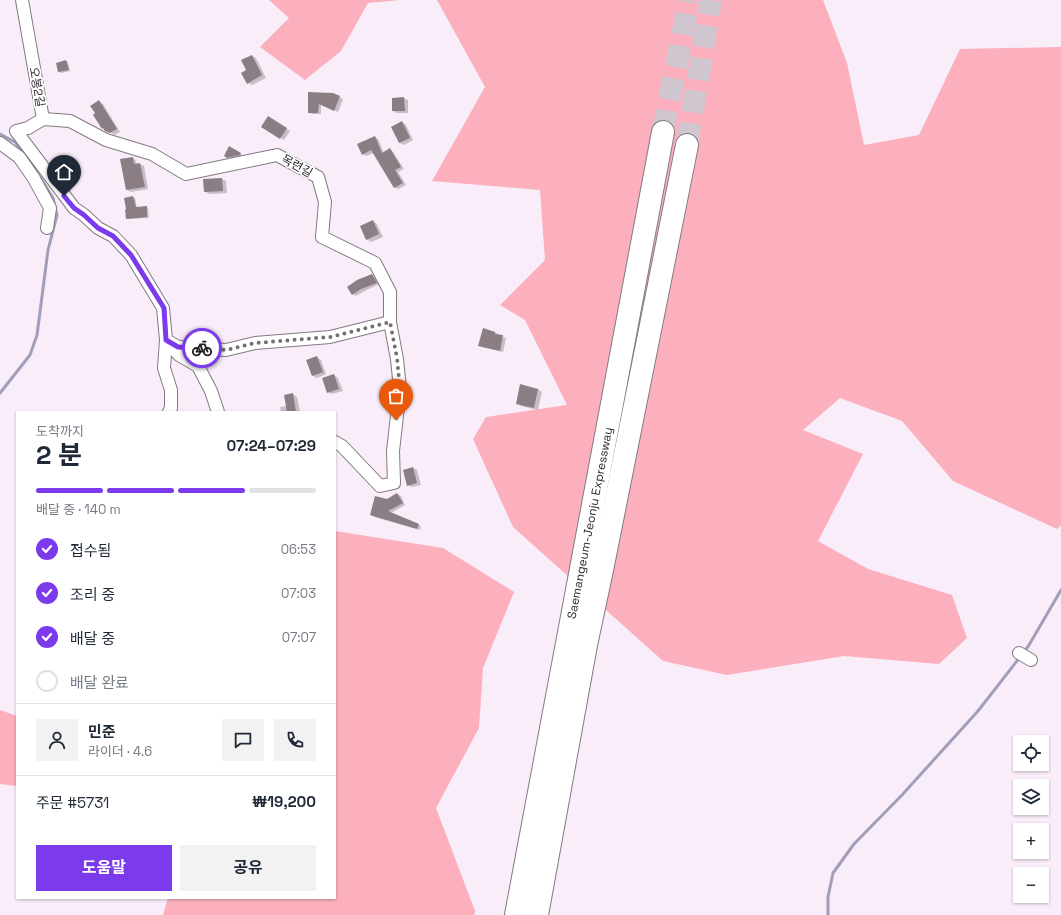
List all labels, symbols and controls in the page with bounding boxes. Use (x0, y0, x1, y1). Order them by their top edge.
street label: 오봉2길 (26, 66, 48, 108)
street label: 목련길 (279, 151, 315, 181)
pin (47, 155, 81, 196)
icon: home (53, 161, 75, 183)
courier (182, 328, 222, 368)
icon: bike (191, 337, 213, 359)
pin (379, 379, 413, 420)
icon: bag (385, 385, 407, 407)
text: 도착까지 (36, 423, 84, 440)
street label: Saemangeum-Jeonju Expressway (564, 426, 616, 620)
text: 07:24–07:29 (227, 436, 316, 455)
text: 2 분 (36, 438, 82, 472)
text: 배달 중 · 140 m (36, 501, 121, 518)
icon: check (36, 538, 58, 560)
text: 접수됨 (70, 541, 111, 560)
text: 06:53 (281, 541, 316, 558)
icon: check (36, 582, 58, 604)
text: 조리 중 (70, 585, 115, 604)
text: 07:03 (281, 585, 316, 602)
icon: check (36, 626, 58, 648)
text: 배달 중 (70, 629, 115, 648)
text: 07:07 (282, 629, 316, 646)
text: 배달 완료 (70, 673, 129, 692)
button: person (36, 719, 78, 761)
button: chat (222, 719, 264, 761)
button: phone (274, 719, 316, 761)
text: 민준 (88, 722, 116, 741)
map controls (1013, 735, 1049, 903)
button: locate (1013, 735, 1049, 771)
text: 라이더 · 4.6 (88, 743, 152, 760)
button: layers (1013, 779, 1049, 815)
text: ₩19,200 (252, 792, 316, 811)
text: 주문 #5731 (36, 793, 109, 812)
button: + (1013, 823, 1049, 859)
button: 도움말 (36, 845, 172, 891)
button: 공유 (180, 845, 316, 891)
button: − (1013, 867, 1049, 903)

